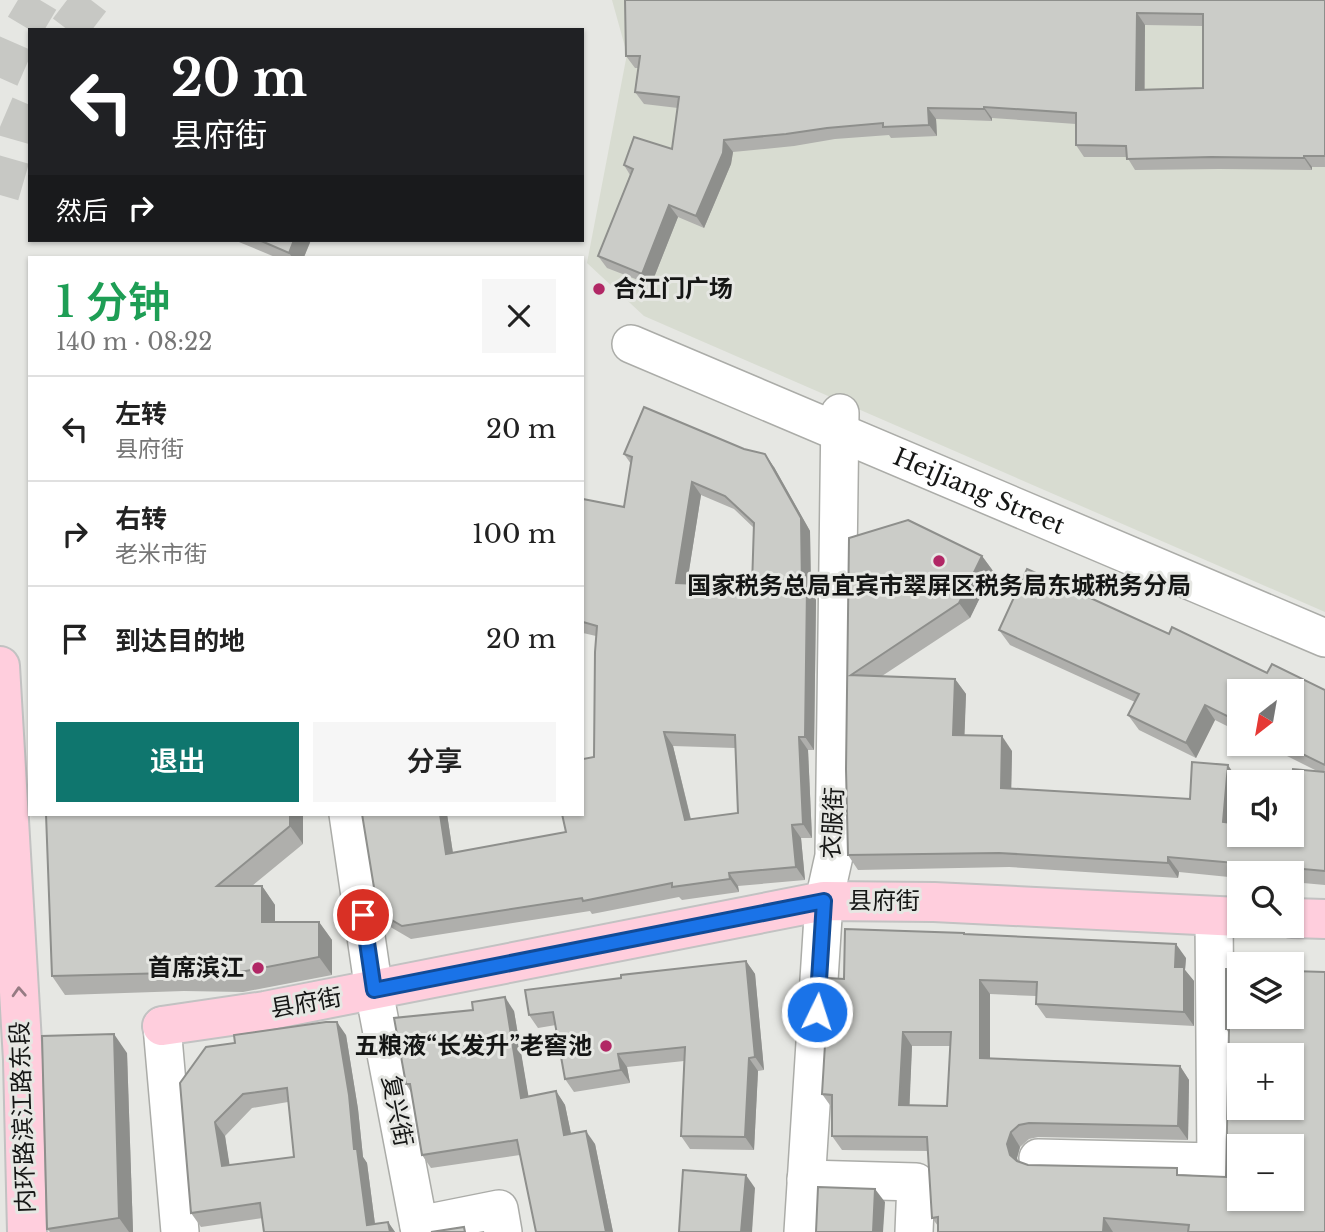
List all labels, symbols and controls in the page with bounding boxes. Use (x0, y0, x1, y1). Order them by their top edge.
text: 20 m (171, 48, 307, 109)
icon: left (56, 56, 147, 147)
text: 县府街 (171, 115, 267, 155)
icon: right (122, 189, 160, 227)
text: 然后 (56, 195, 108, 227)
place label: 合江门广场 (613, 274, 733, 303)
text: 1 分钟 (56, 276, 170, 328)
button: close (482, 279, 556, 353)
marker: 合江门广场 (591, 281, 607, 297)
text: 140 m · 08:22 (56, 328, 212, 356)
text: 左转 (115, 398, 167, 430)
icon: left (56, 410, 94, 448)
text: 20 m (486, 413, 556, 445)
text: 县府街 (115, 435, 184, 463)
street label: HeiJiang Street (889, 442, 1069, 540)
text: 右转 (115, 503, 167, 535)
icon: right (56, 515, 94, 553)
text: 100 m (472, 518, 556, 550)
text: 老米市街 (115, 540, 207, 568)
marker: 国家税务总局宜宾市翠屏区税务局东城税务分局 (931, 553, 947, 569)
place label: 国家税务总局宜宾市翠屏区税务局东城税务分局 (687, 571, 1191, 600)
icon: arrive (56, 620, 94, 658)
text: 20 m (486, 623, 556, 655)
text: 到达目的地 (115, 625, 245, 657)
north arrow (1227, 679, 1304, 756)
map controls (1227, 679, 1304, 1211)
button: 退出 (56, 722, 299, 802)
button: 分享 (313, 722, 556, 802)
button: sound (1227, 770, 1304, 847)
street label: 衣服街 (816, 786, 849, 860)
button: search (1227, 861, 1304, 938)
pin (333, 885, 393, 945)
street label: 县府街 (848, 886, 920, 915)
icon: arrive (344, 896, 382, 934)
button: layers (1227, 952, 1304, 1029)
place label: 首席滨江 (148, 953, 244, 982)
marker: 首席滨江 (250, 960, 266, 976)
position arrow (780, 975, 854, 1049)
street label: 县府街 (268, 982, 344, 1023)
one-way arrow (12, 987, 27, 998)
street label: 内环路滨江路东段 (5, 1021, 40, 1213)
place label: 五粮液“长发升”老窖池 (354, 1031, 592, 1060)
marker: 五粮液“长发升”老窖池 (598, 1038, 614, 1054)
button: + (1227, 1043, 1304, 1120)
street label: 复兴街 (376, 1073, 419, 1149)
button: − (1227, 1134, 1304, 1211)

